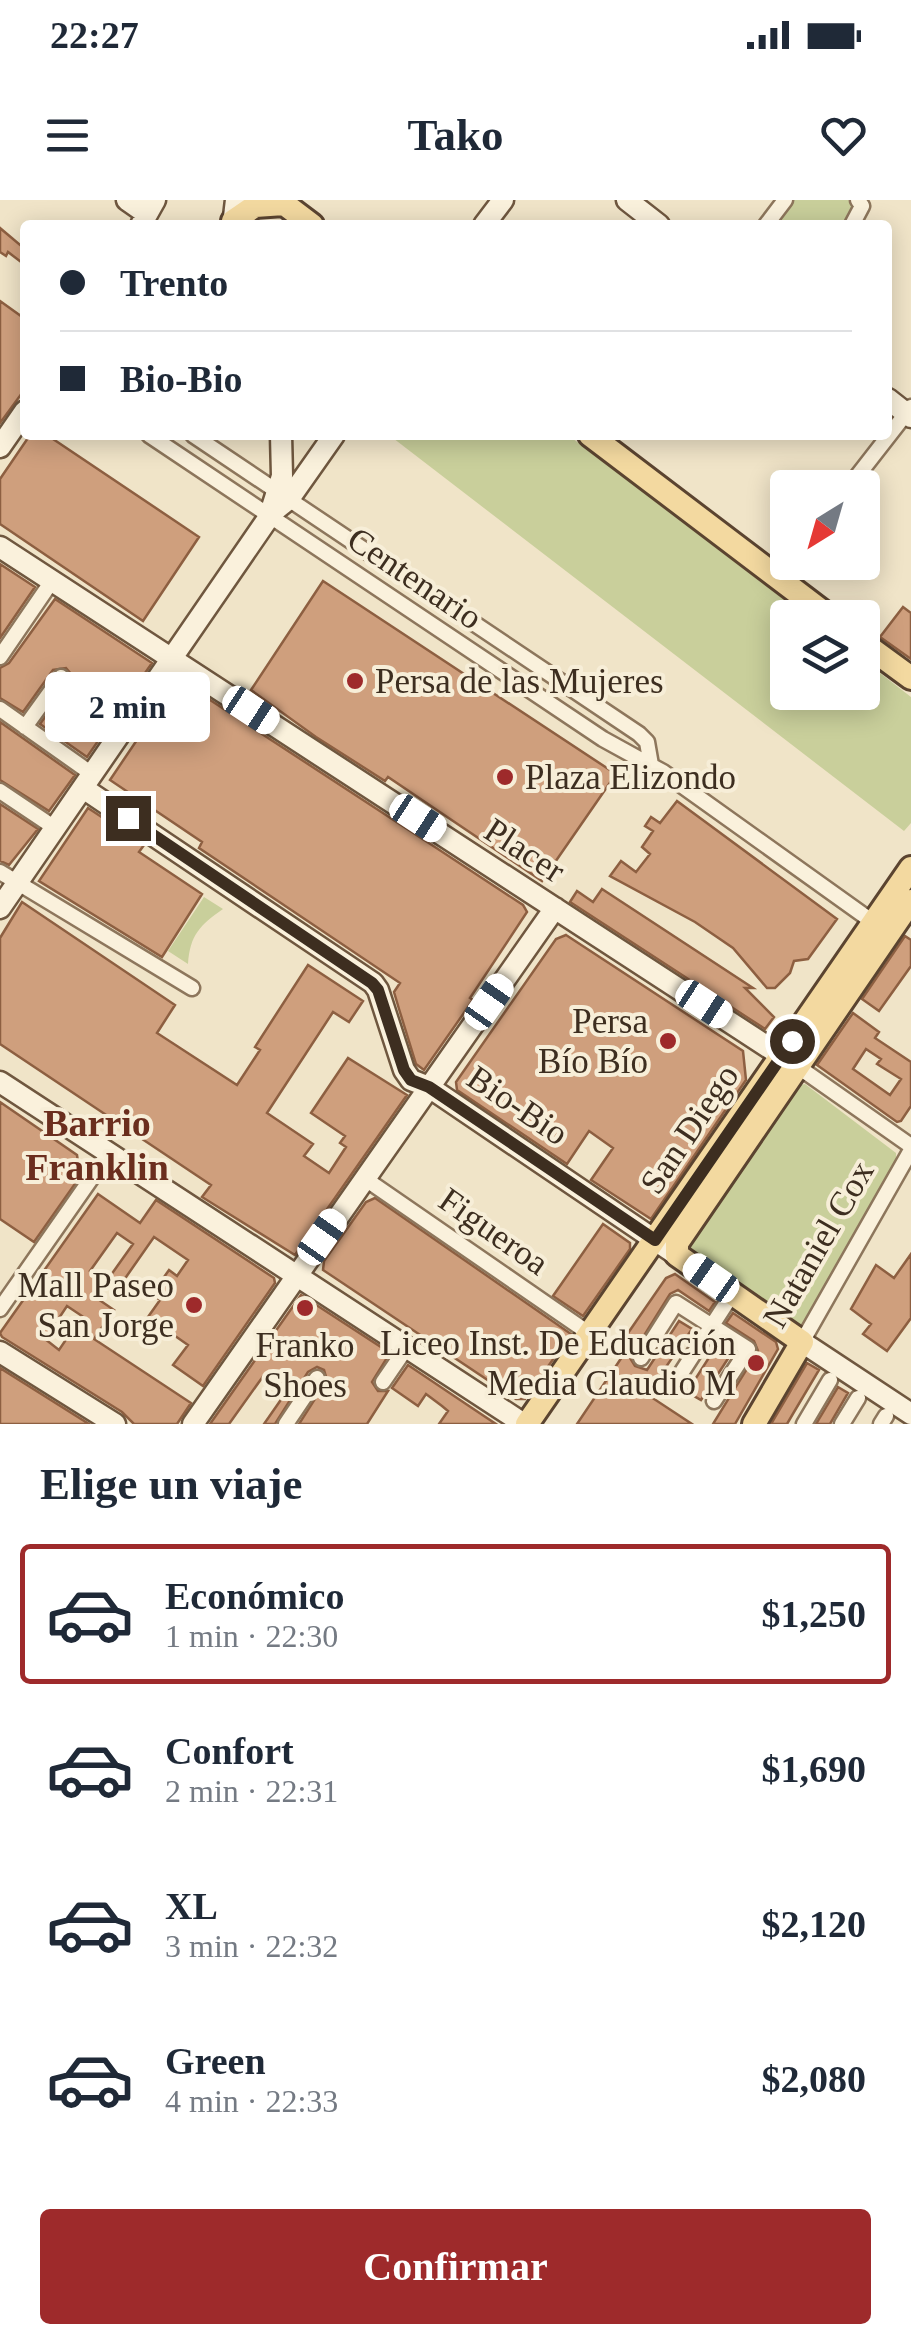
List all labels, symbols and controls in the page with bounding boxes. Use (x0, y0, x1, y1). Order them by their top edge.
text: 22:27 (50, 14, 139, 56)
icon: menu (40, 108, 95, 163)
icon: heart (816, 108, 871, 163)
text: Tako (408, 110, 503, 160)
text: Trento (120, 262, 228, 304)
text: Bio-Bio (120, 358, 242, 400)
north arrow (770, 470, 880, 580)
map controls (770, 470, 880, 710)
street label: Centenario (340, 519, 489, 638)
button: layers (770, 600, 880, 710)
place label: Persa de las Mujeres (375, 662, 664, 701)
marker: Persa de las Mujeres (344, 670, 366, 692)
callout: 2 min (46, 673, 210, 743)
car (218, 681, 284, 739)
text: 2 min (89, 689, 166, 725)
place label: Plaza Elizondo (525, 758, 736, 797)
marker: Plaza Elizondo (494, 766, 516, 788)
car (385, 789, 451, 847)
route end (106, 796, 151, 841)
street label: Placer (477, 810, 572, 891)
car (460, 969, 518, 1035)
car (671, 975, 737, 1033)
place label: Persa Bío Bío (538, 1002, 648, 1081)
route start (770, 1019, 815, 1064)
marker: Persa Bío Bío (657, 1030, 679, 1052)
street label: Bio-Bio (460, 1058, 575, 1153)
street label: San Diego (632, 1058, 747, 1201)
district label: Barrio Franklin (25, 1102, 169, 1188)
street label: Nataniel Cox (755, 1154, 882, 1334)
street label: Figueroa (432, 1180, 556, 1283)
car (293, 1204, 351, 1270)
car (678, 1249, 744, 1307)
place label: Mall Paseo San Jorge (17, 1266, 174, 1345)
marker: Mall Paseo San Jorge (183, 1294, 205, 1316)
marker: Franko Shoes (294, 1297, 316, 1319)
place label: Liceo Inst. De Educación Media Claudio M (380, 1324, 736, 1403)
place label: Franko Shoes (255, 1326, 355, 1405)
marker: Liceo Inst. De Educación Media Claudio M (745, 1352, 767, 1374)
text: Elige un viaje (40, 1459, 303, 1509)
icon: car (45, 1569, 135, 1659)
text: Económico (165, 1575, 344, 1617)
text: $1,250 (762, 1593, 866, 1635)
text: 1 min · 22:30 (165, 1618, 338, 1654)
icon: car (45, 1724, 135, 1814)
text: Confort (165, 1730, 294, 1772)
text: $1,690 (762, 1748, 866, 1790)
text: 2 min · 22:31 (165, 1773, 338, 1809)
icon: car (45, 1879, 135, 1969)
text: XL (165, 1885, 218, 1927)
text: $2,120 (762, 1903, 866, 1945)
text: 3 min · 22:32 (165, 1928, 338, 1964)
icon: car (45, 2034, 135, 2124)
text: Green (165, 2040, 266, 2082)
text: $2,080 (762, 2058, 866, 2100)
text: 4 min · 22:33 (165, 2083, 338, 2119)
button: Confirmar (40, 2209, 871, 2324)

